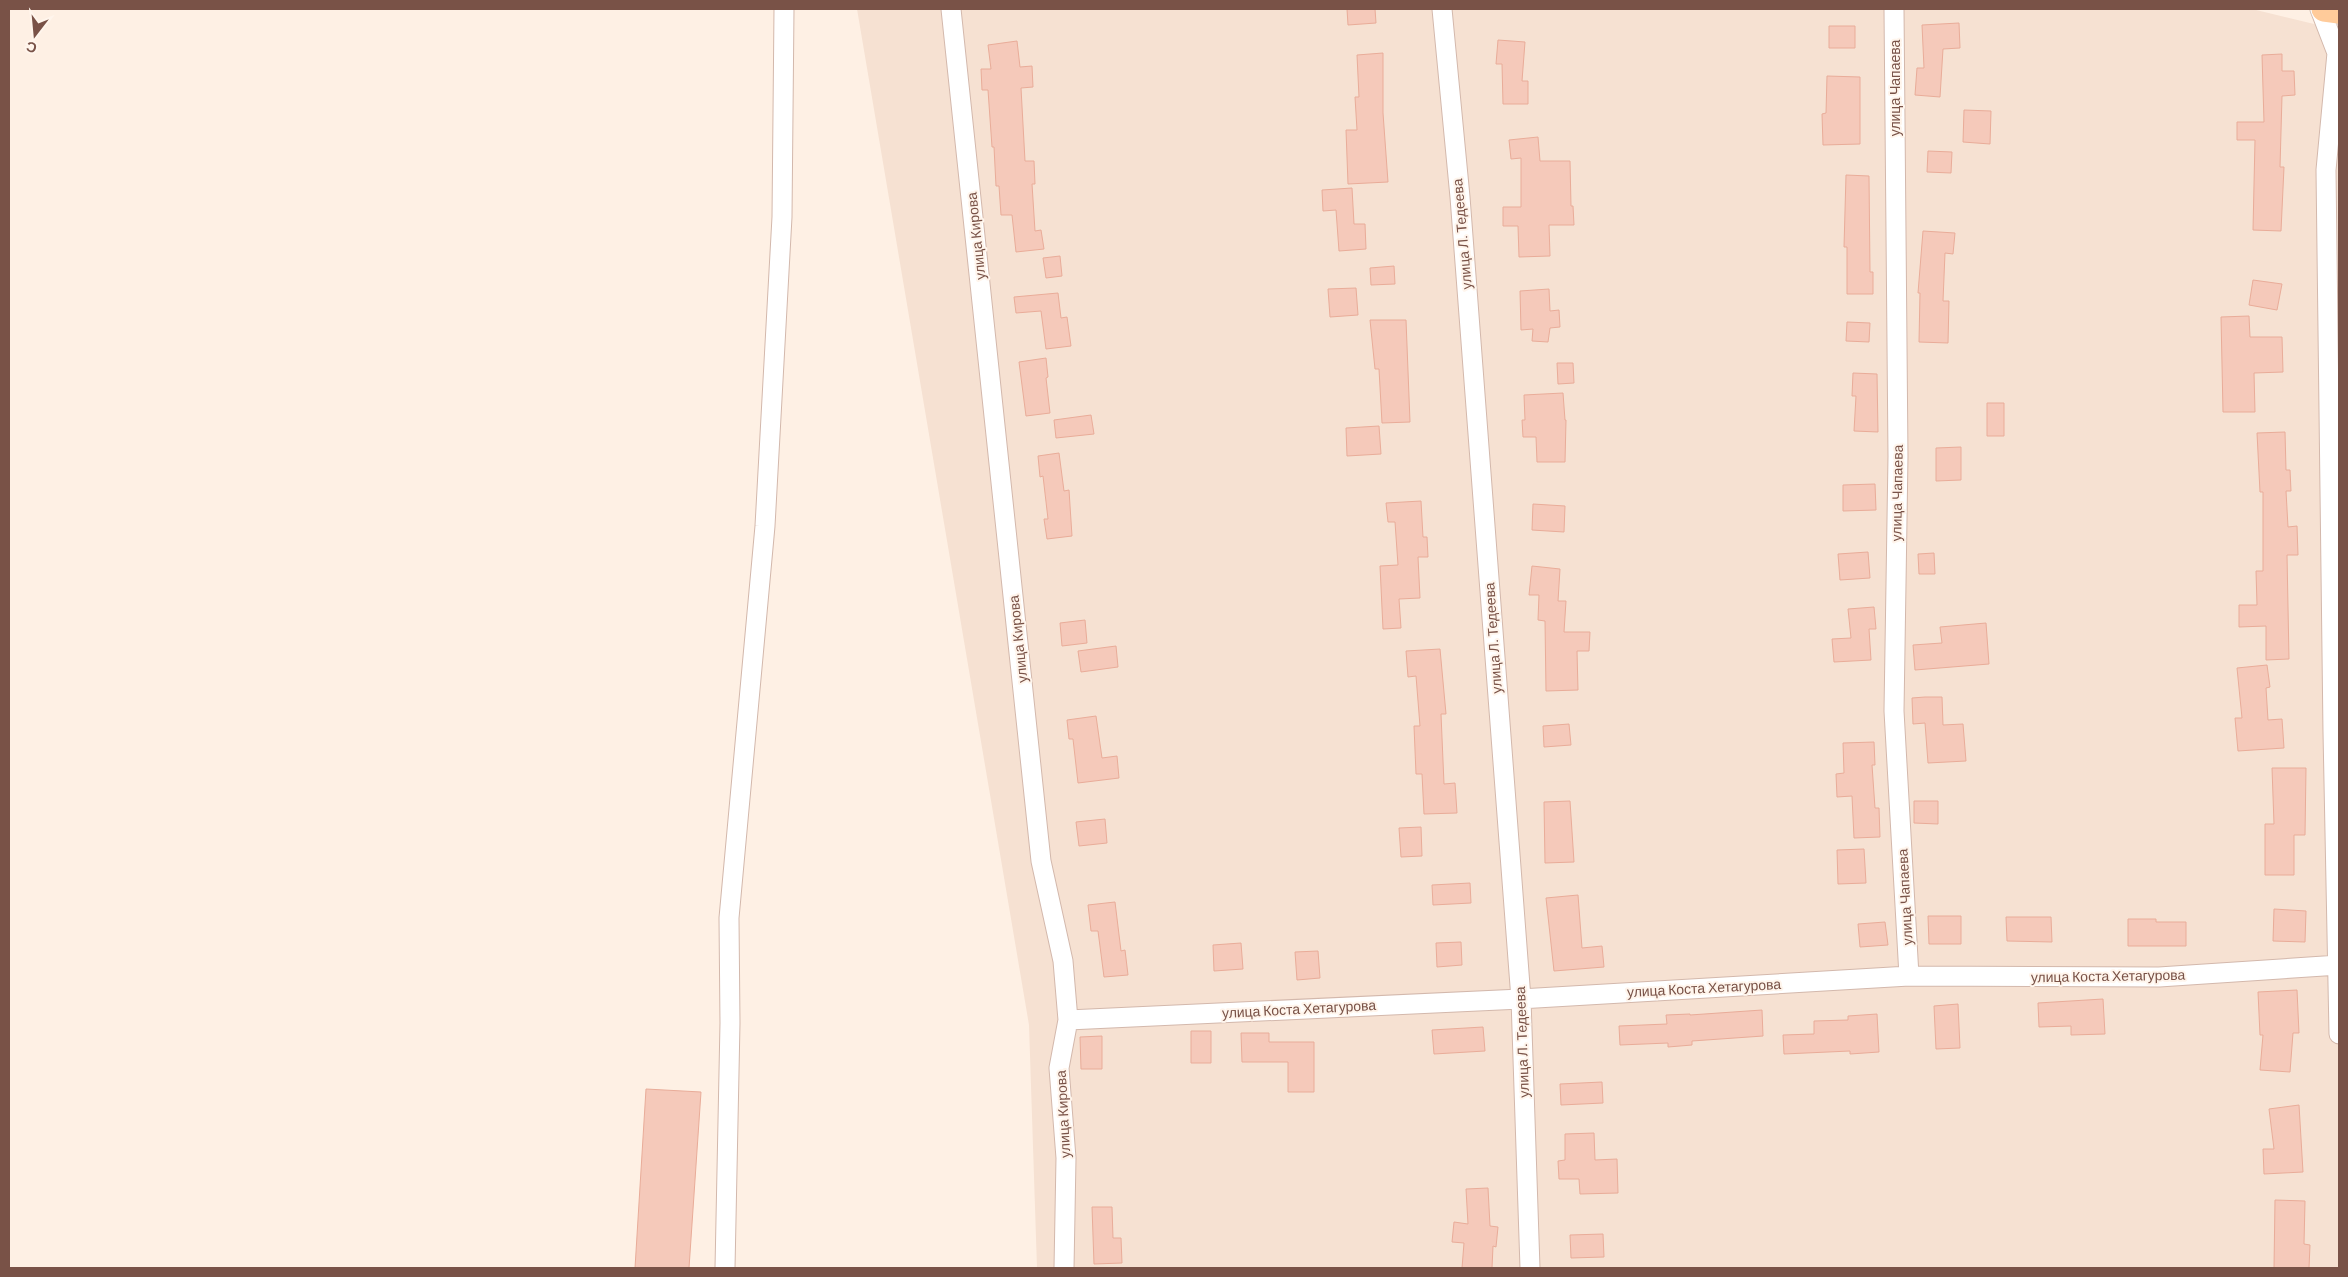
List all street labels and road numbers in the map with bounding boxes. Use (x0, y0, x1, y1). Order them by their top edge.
street label: улица Чапаева (1886, 39, 1903, 136)
street label: улица Л. Тедеева (1448, 178, 1475, 290)
street label: улица Кирова (962, 191, 989, 281)
street label: улица Чапаева (1887, 444, 1906, 541)
street label: улица Л. Тедеева (1480, 582, 1505, 694)
street label: улица Кирова (1004, 594, 1031, 684)
street label: улица Чапаева (1893, 848, 1916, 946)
street label: улица Коста Хетагурова (2031, 966, 2186, 985)
street label: улица Коста Хетагурова (1626, 975, 1782, 1000)
street label: улица Л. Тедеева (1511, 986, 1532, 1098)
street label: улица Коста Хетагурова (1221, 996, 1377, 1021)
street label: улица Кирова (1052, 1069, 1073, 1158)

